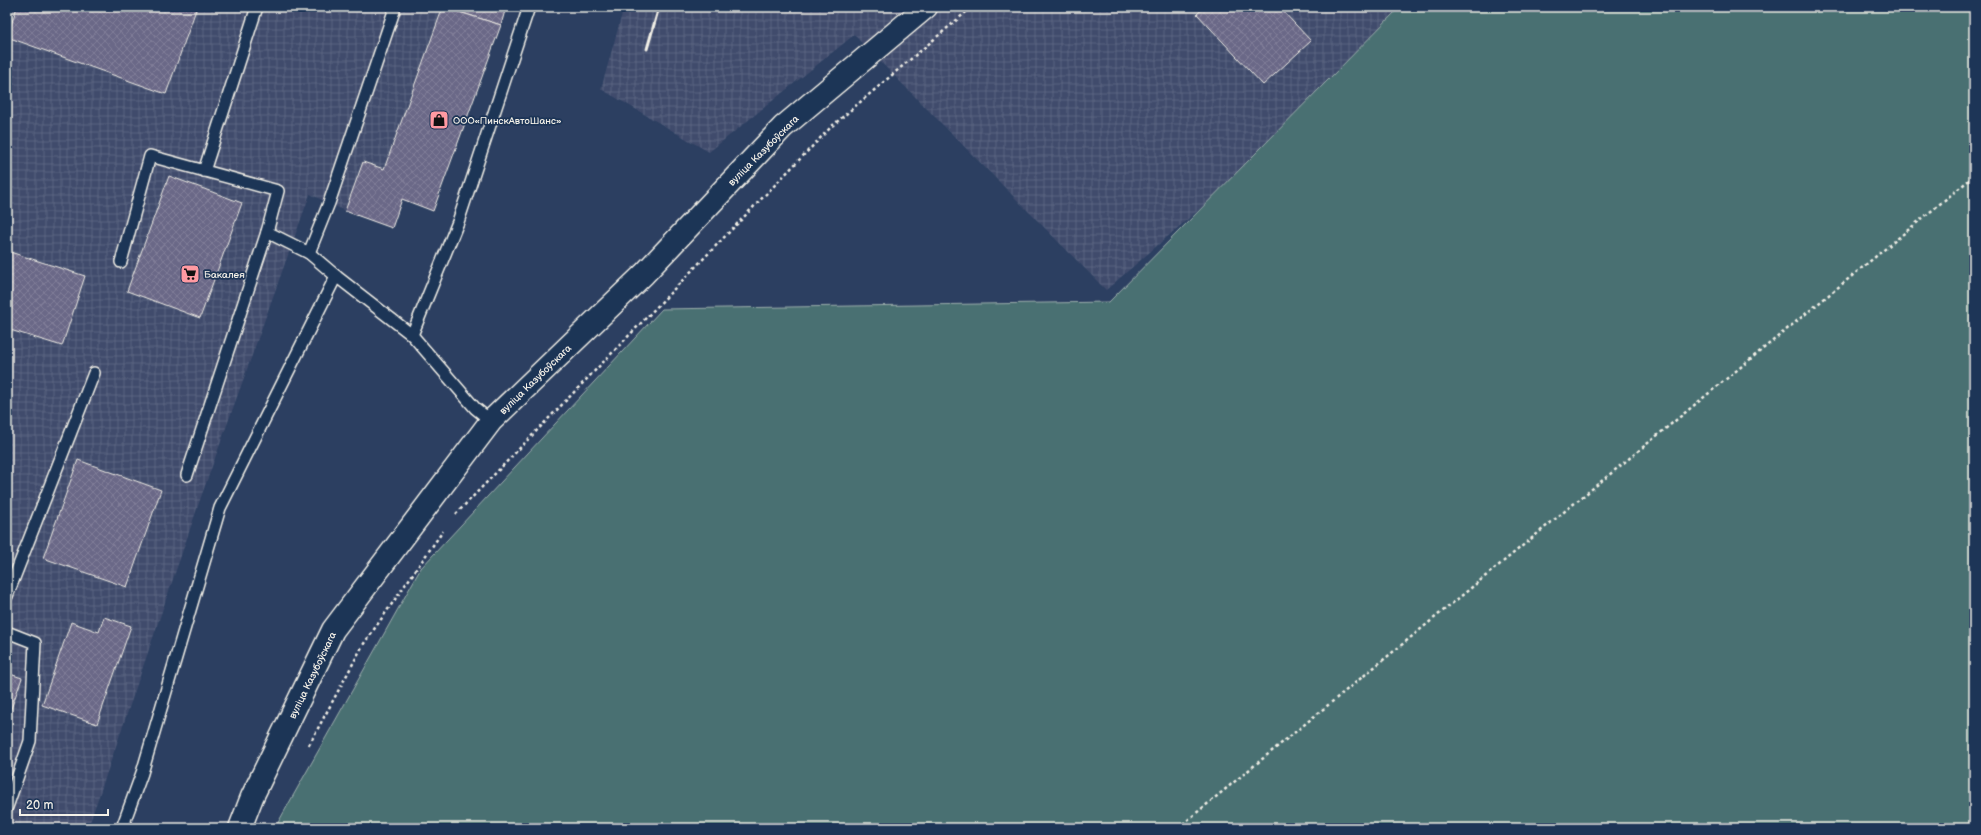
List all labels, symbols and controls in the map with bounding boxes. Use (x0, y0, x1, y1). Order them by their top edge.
shop icon: ООО«ПинскАвтоШанс» (428, 109, 450, 131)
street label: вуліца Казубоўскага (726, 113, 802, 189)
place label: ООО«ПинскАвтоШанс» (453, 115, 562, 127)
supermarket icon: Бакалея (179, 263, 201, 285)
place label: Бакалея (204, 269, 245, 281)
street label: вуліца Казубоўскага (497, 342, 574, 417)
street label: вуліца Казубоўскага (287, 630, 339, 721)
scale bar (20, 791, 108, 817)
text: 20 m (26, 798, 53, 813)

